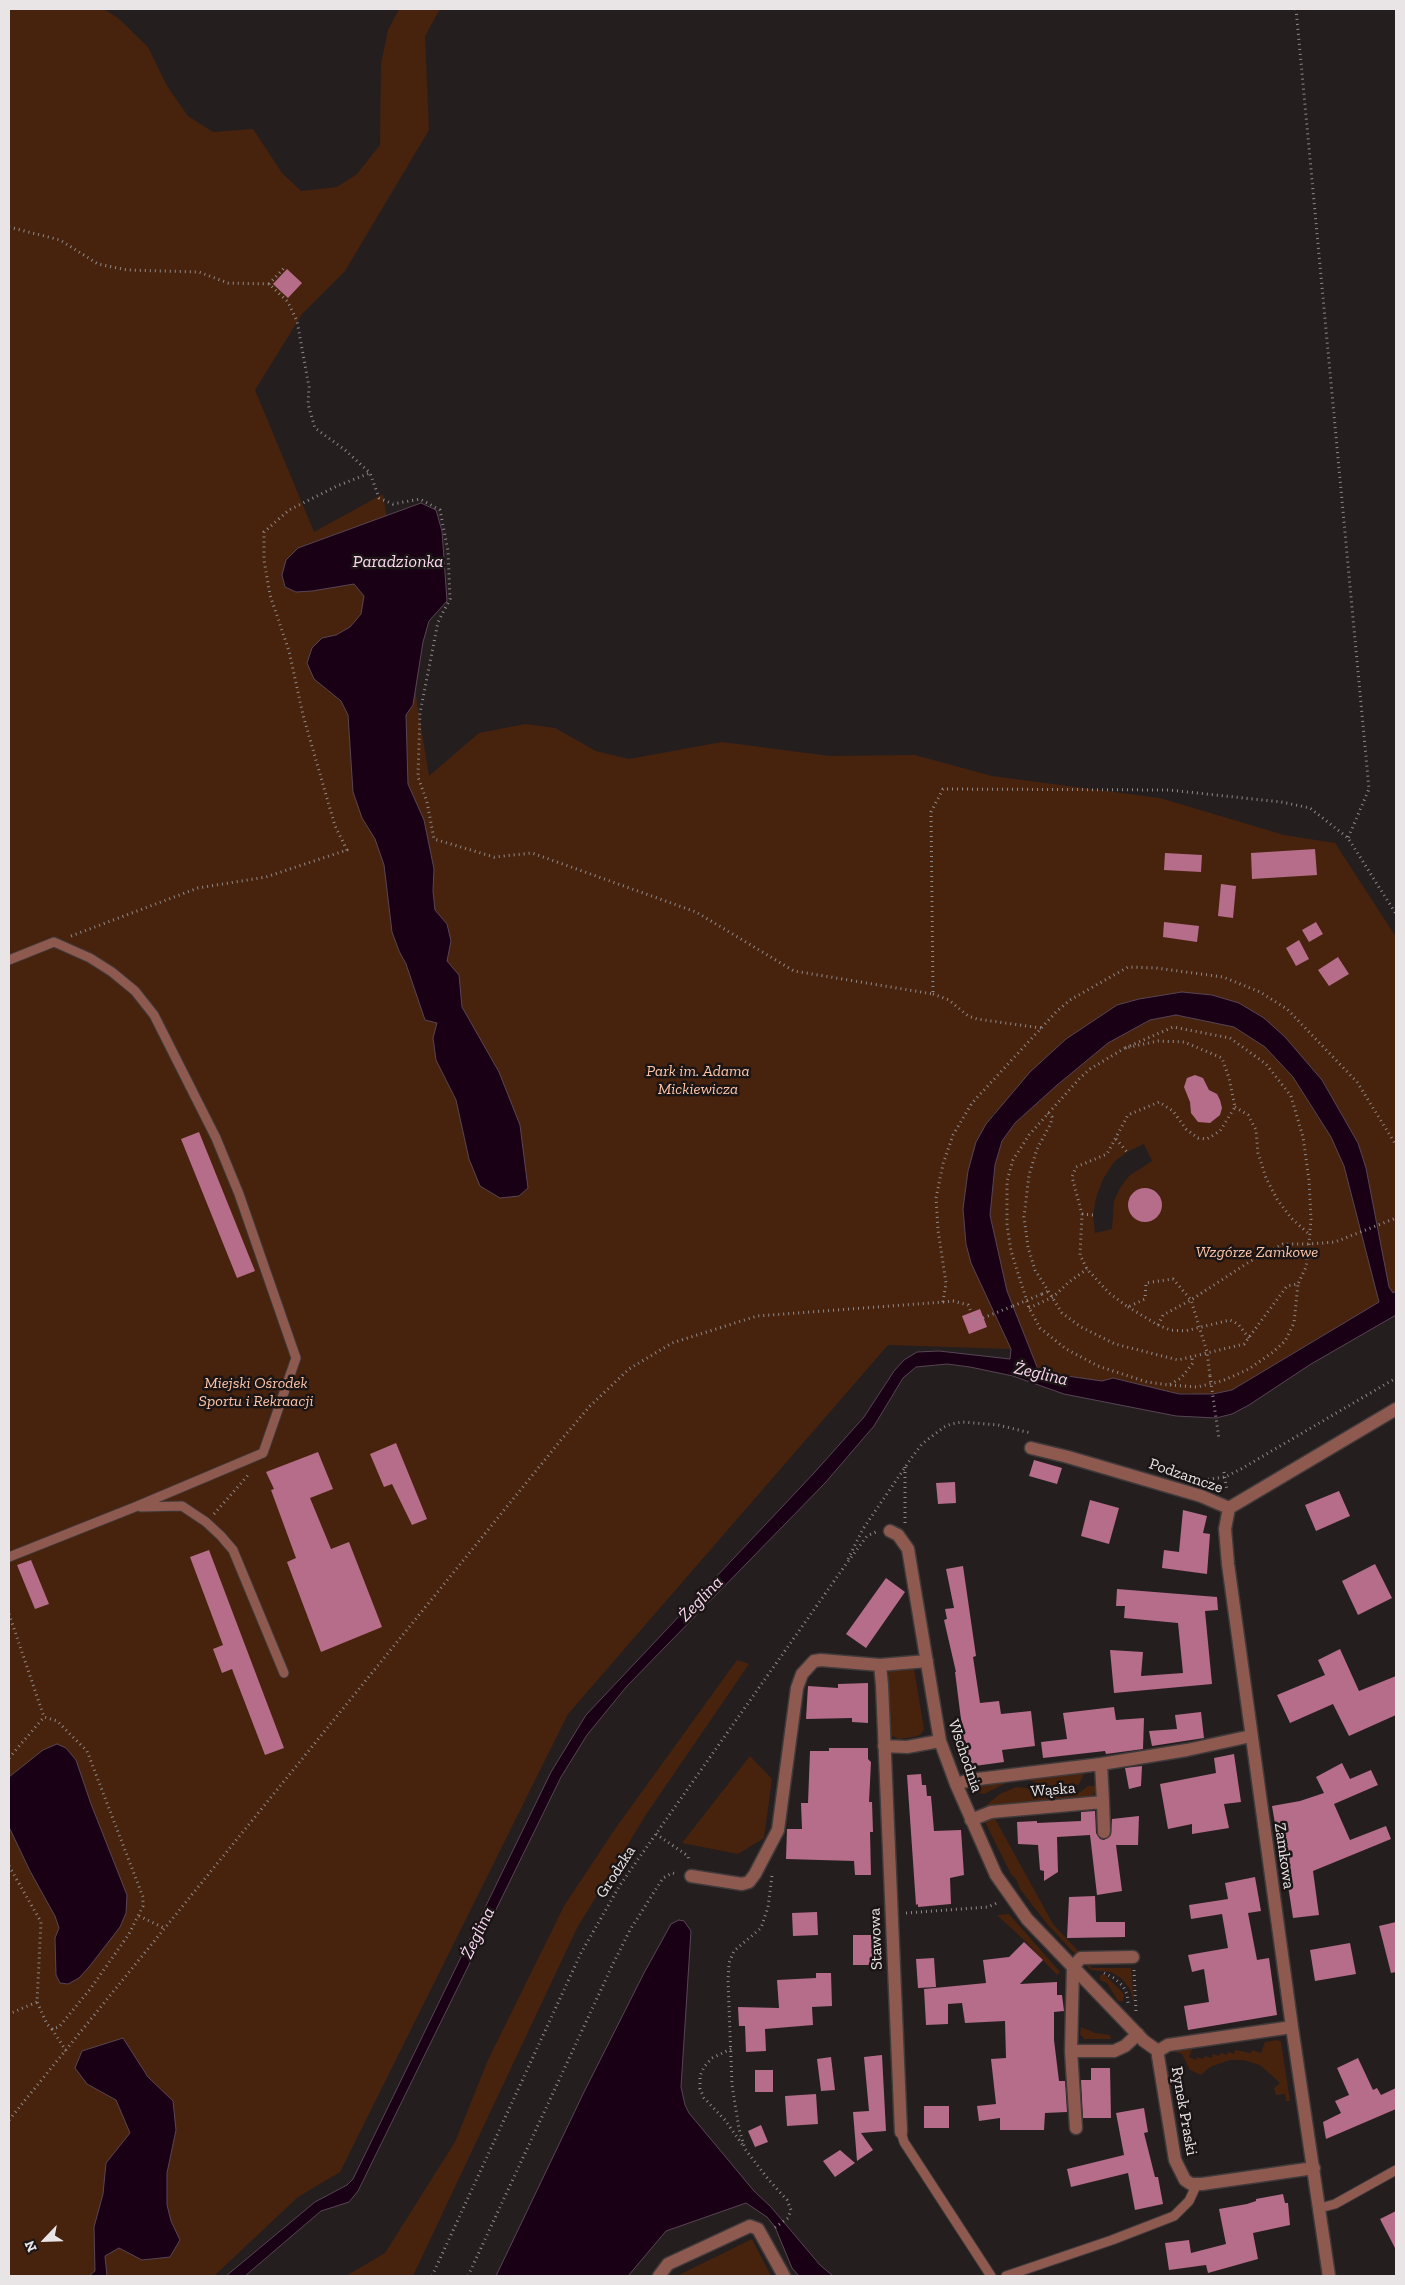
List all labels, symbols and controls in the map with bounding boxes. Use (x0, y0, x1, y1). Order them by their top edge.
water label: Paradzionka (353, 551, 443, 573)
park label: Park im. Adama Mickiewicza (646, 1061, 750, 1099)
park label: Wzgórze Zamkowe (1196, 1242, 1318, 1262)
water label: Żeglina (1012, 1357, 1070, 1391)
park label: Miejski Ośrodek Sportu i Rekraacji (199, 1373, 313, 1411)
street label: Podzamcze (1146, 1454, 1226, 1498)
water label: Żeglina (674, 1572, 728, 1626)
street label: Wschodnia (944, 1717, 986, 1795)
street label: Wąska (1030, 1778, 1076, 1802)
street label: Zamkowa (1270, 1822, 1298, 1890)
street label: Grodzka (592, 1842, 640, 1902)
water label: Żeglina (456, 1904, 500, 1962)
street label: Stawowa (865, 1908, 887, 1970)
street label: Rynek Praski (1167, 2065, 1201, 2157)
north arrow (20, 2215, 70, 2265)
text: N (21, 2238, 41, 2255)

